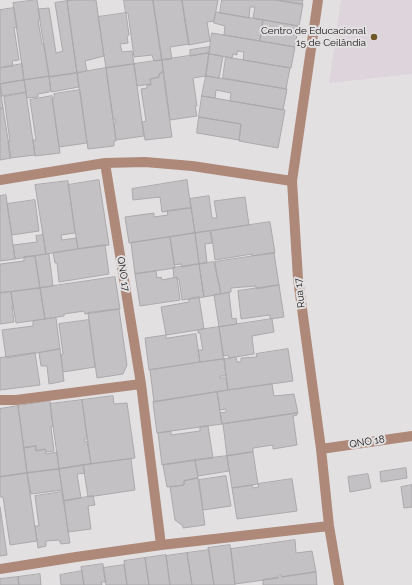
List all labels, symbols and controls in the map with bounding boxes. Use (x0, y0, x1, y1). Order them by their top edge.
place label: Centro de Educacional 15 de Ceilândia (261, 25, 366, 48)
marker: Centro de Educacional 15 de Ceilândia (369, 32, 379, 42)
street label: QNO 17 (114, 256, 132, 292)
street label: Rua 17 (292, 277, 308, 309)
street label: QNO 18 (349, 433, 385, 451)

